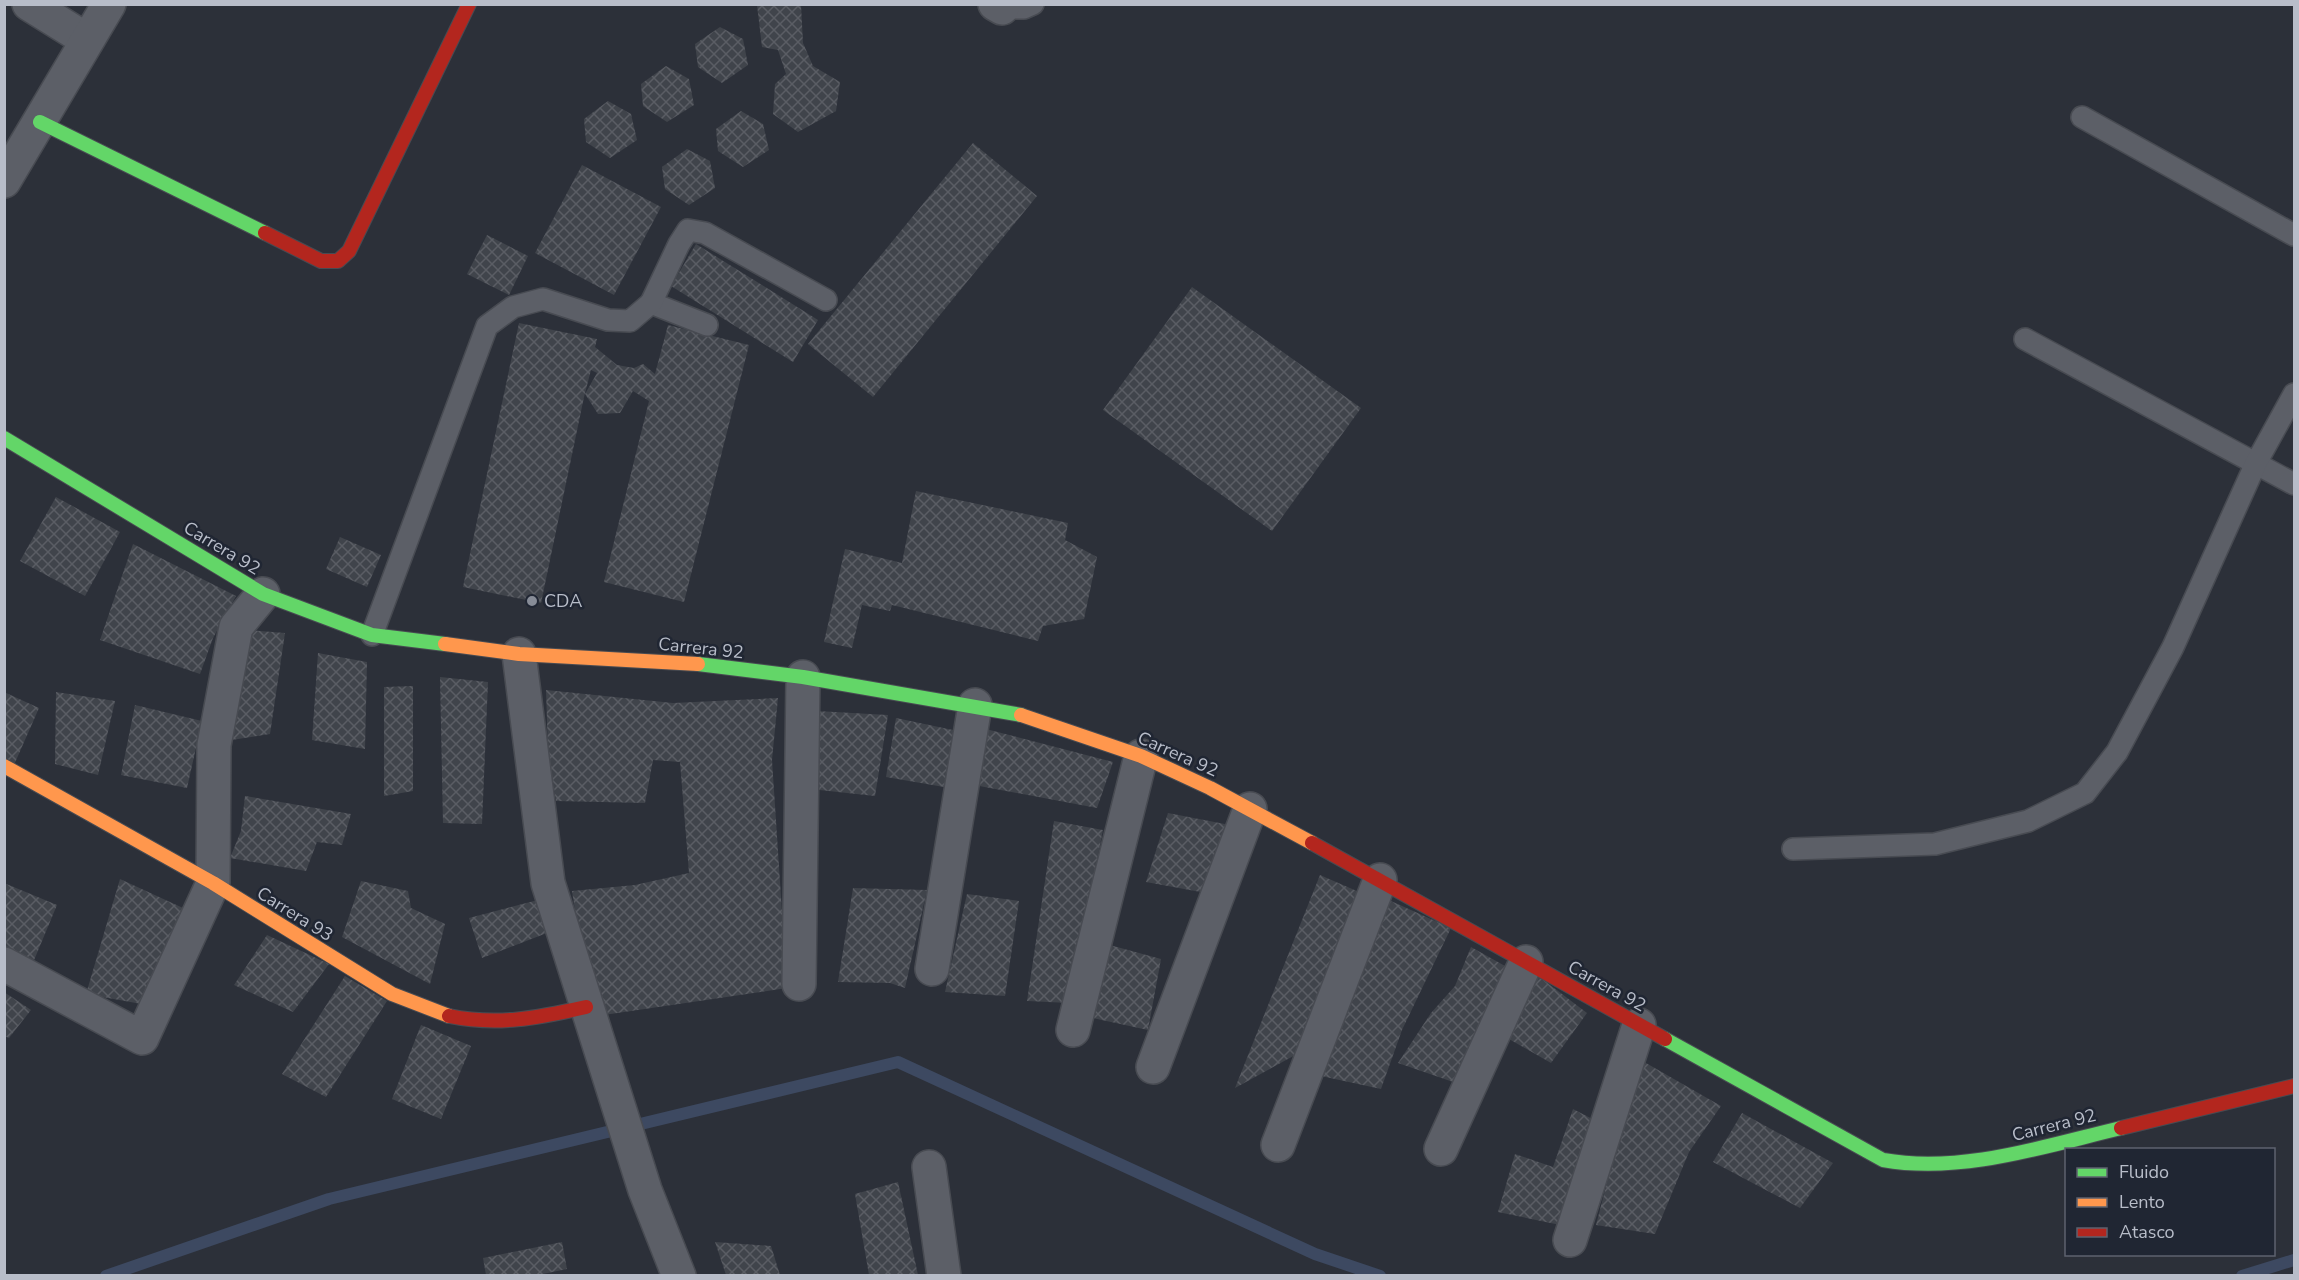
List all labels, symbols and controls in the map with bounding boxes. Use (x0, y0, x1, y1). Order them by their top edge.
street label: Carrera 92 (179, 516, 265, 580)
place label: CDA (544, 589, 582, 613)
marker: CDA (525, 594, 539, 608)
street label: Carrera 92 (657, 632, 745, 664)
street label: Carrera 92 (1134, 726, 1222, 782)
street label: Carrera 93 (252, 881, 338, 947)
street label: Carrera 92 (1564, 955, 1650, 1017)
street label: Carrera 92 (2009, 1103, 2099, 1147)
legend (2065, 1148, 2275, 1256)
text: Fluido (2119, 1160, 2169, 1184)
text: Lento (2119, 1190, 2165, 1214)
text: Atasco (2119, 1220, 2175, 1244)

